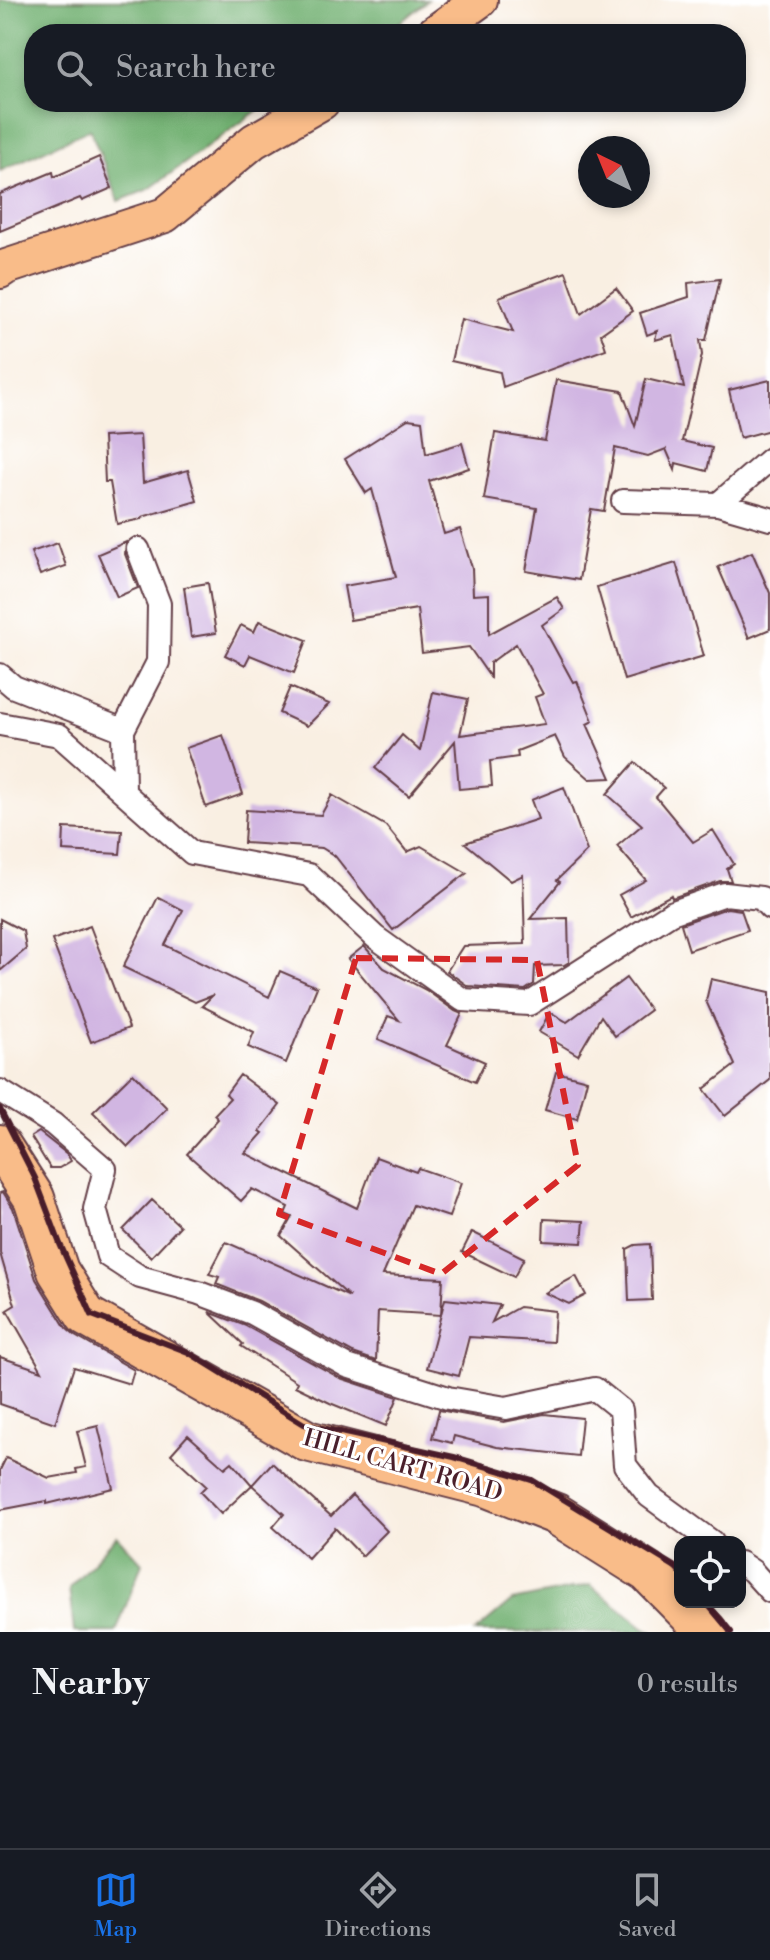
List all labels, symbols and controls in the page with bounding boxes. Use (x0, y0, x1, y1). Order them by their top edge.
search box (24, 24, 746, 112)
icon: search (52, 46, 96, 90)
text: Search here (116, 49, 276, 87)
north arrow (578, 136, 650, 208)
street label: HILL CART ROAD (300, 1423, 506, 1509)
map controls (674, 1536, 746, 1608)
button: locate (674, 1536, 746, 1608)
text: Nearby (32, 1663, 150, 1705)
text: 0 results (637, 1668, 738, 1700)
tab: Map (94, 1868, 138, 1943)
tab: Directions (325, 1868, 431, 1943)
tab: Saved (619, 1868, 676, 1943)

